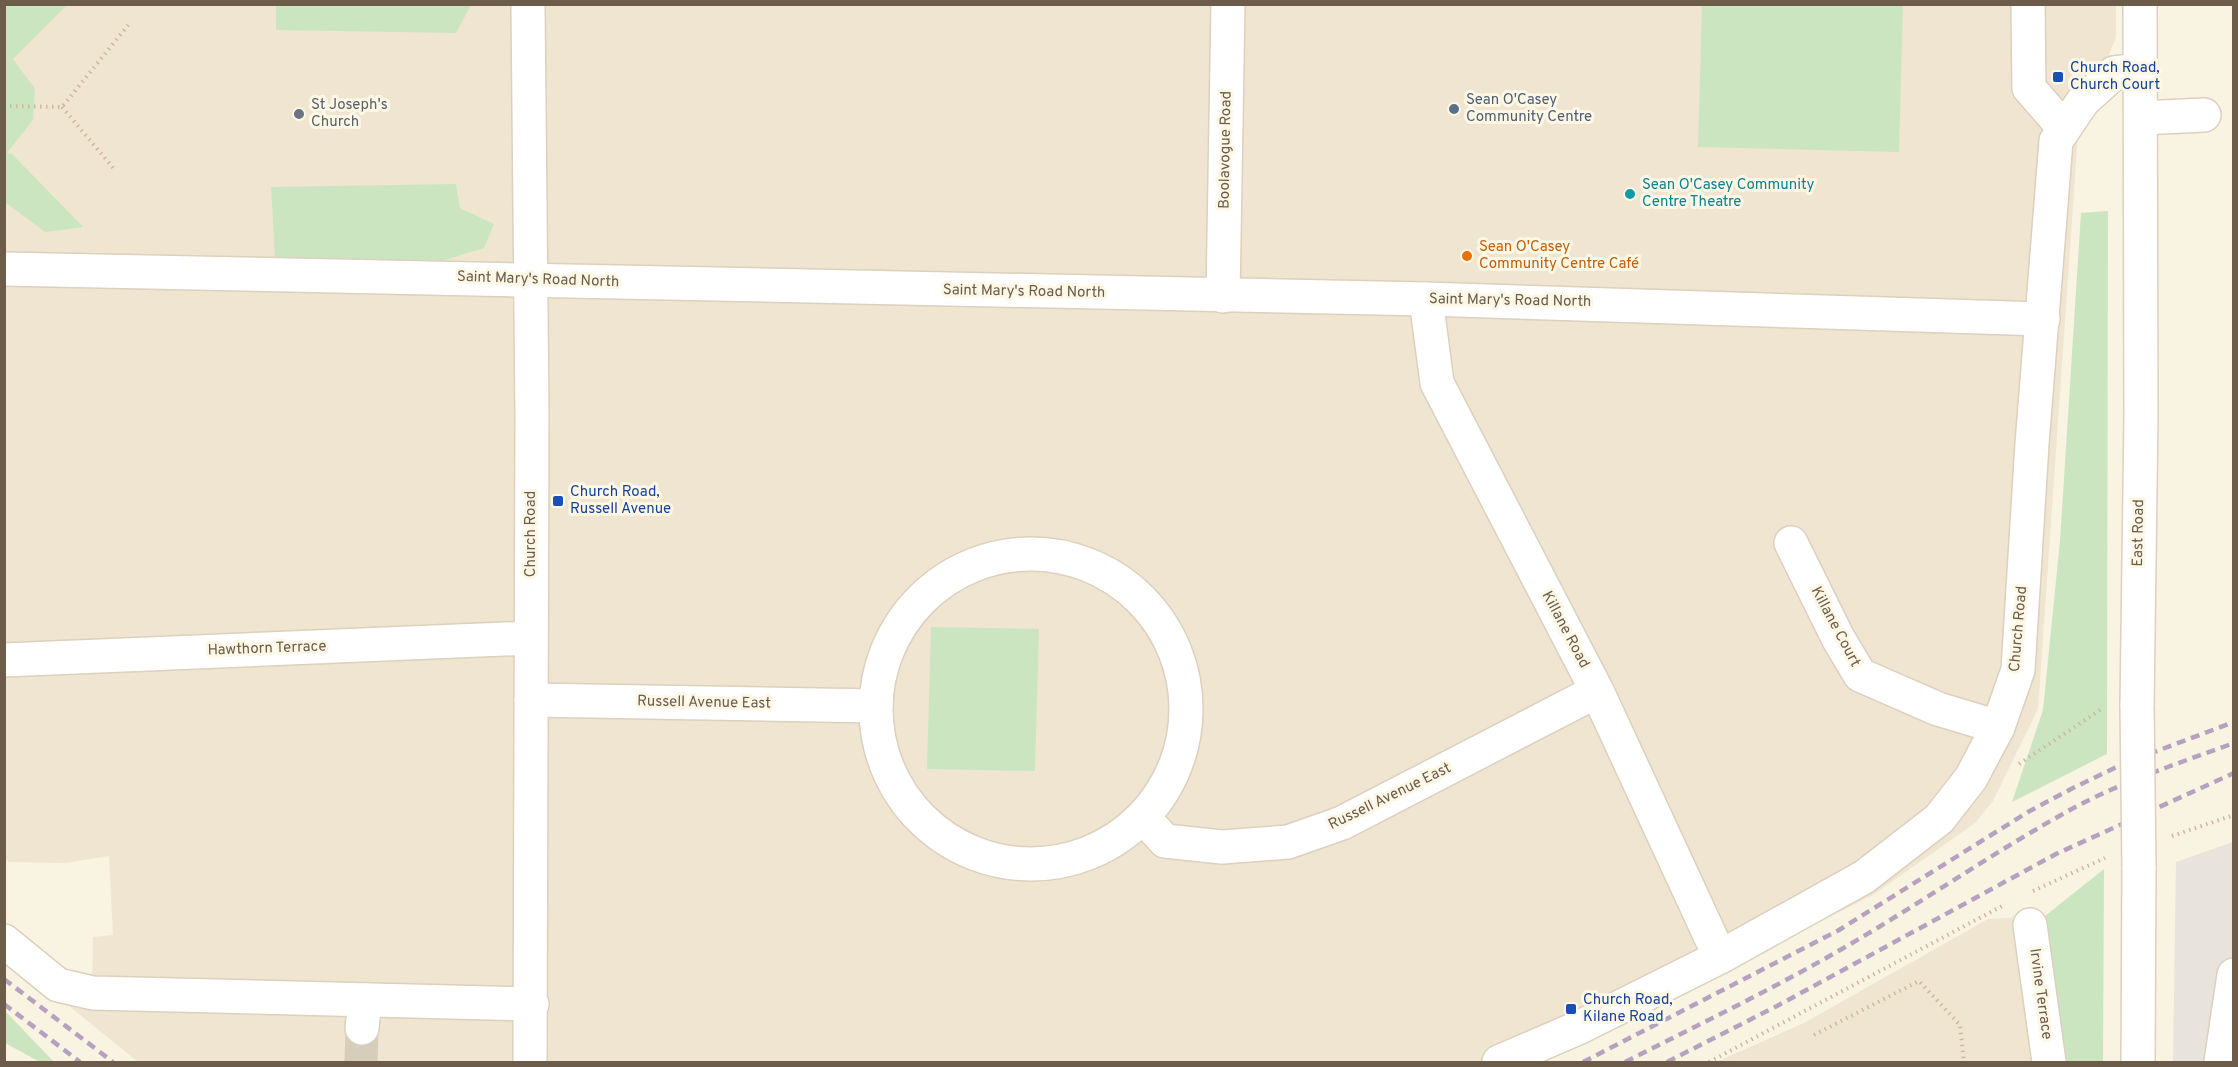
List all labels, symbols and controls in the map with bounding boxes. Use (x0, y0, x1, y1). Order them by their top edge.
place label: Church Road, Church Court (2070, 59, 2160, 95)
marker: Church Road, Church Court (2051, 70, 2065, 84)
street label: Boolavogue Road (1215, 91, 1237, 209)
place label: Sean O'Casey Community Centre (1466, 91, 1592, 127)
place label: St Joseph's Church (311, 96, 388, 132)
marker: Sean O'Casey Community Centre (1447, 102, 1461, 116)
marker: St Joseph's Church (292, 107, 306, 121)
place label: Sean O'Casey Community Centre Theatre (1642, 176, 1815, 212)
marker: Sean O'Casey Community Centre Theatre (1623, 187, 1637, 201)
place label: Sean O'Casey Community Centre Café (1479, 238, 1639, 274)
marker: Sean O'Casey Community Centre Café (1460, 249, 1474, 263)
street label: Saint Mary's Road North (456, 268, 620, 292)
street label: Saint Mary's Road North (943, 281, 1105, 303)
street label: Saint Mary's Road North (1429, 290, 1591, 312)
place label: Church Road, Russell Avenue (570, 483, 671, 519)
street label: Church Road (522, 491, 541, 577)
marker: Church Road, Russell Avenue (551, 494, 565, 508)
street label: East Road (2129, 499, 2149, 567)
street label: Killane Court (1806, 584, 1864, 670)
street label: Church Road (2006, 585, 2032, 673)
street label: Killane Road (1537, 588, 1593, 672)
street label: Hawthorn Terrace (207, 637, 327, 661)
street label: Russell Avenue East (637, 692, 771, 714)
street label: Russell Avenue East (1326, 759, 1454, 835)
street label: Irvine Terrace (2024, 947, 2056, 1041)
place label: Church Road, Kilane Road (1583, 991, 1673, 1027)
marker: Church Road, Kilane Road (1564, 1002, 1578, 1016)

